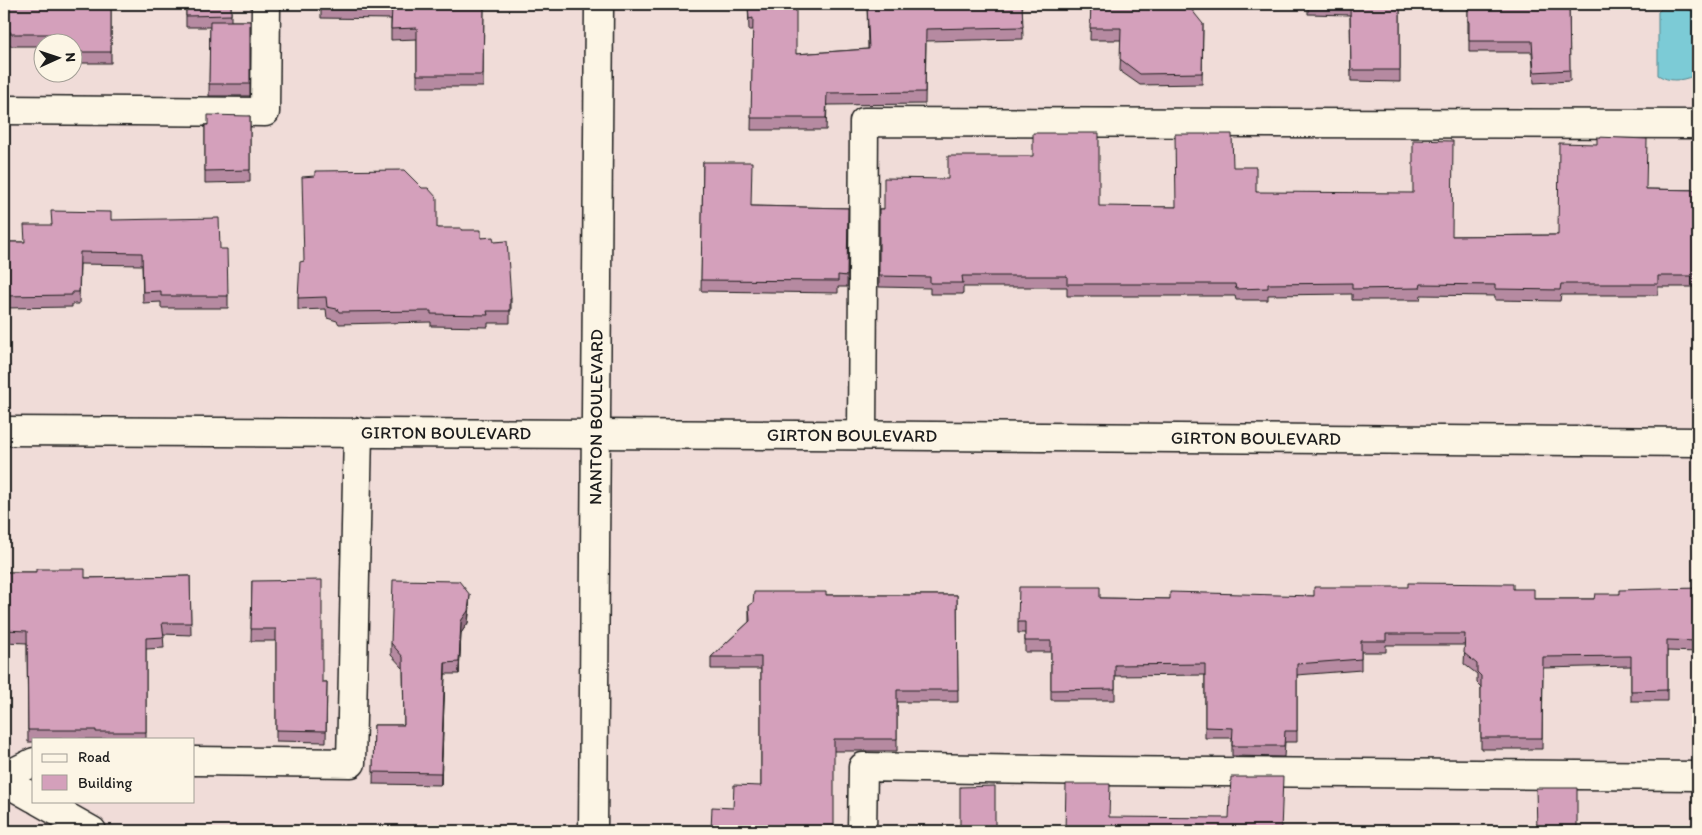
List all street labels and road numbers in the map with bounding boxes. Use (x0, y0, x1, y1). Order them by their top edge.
street label: NANTON BOULEVARD (584, 329, 608, 505)
street label: GIRTON BOULEVARD (361, 422, 531, 444)
street label: GIRTON BOULEVARD (767, 424, 937, 447)
street label: GIRTON BOULEVARD (1171, 427, 1341, 450)

